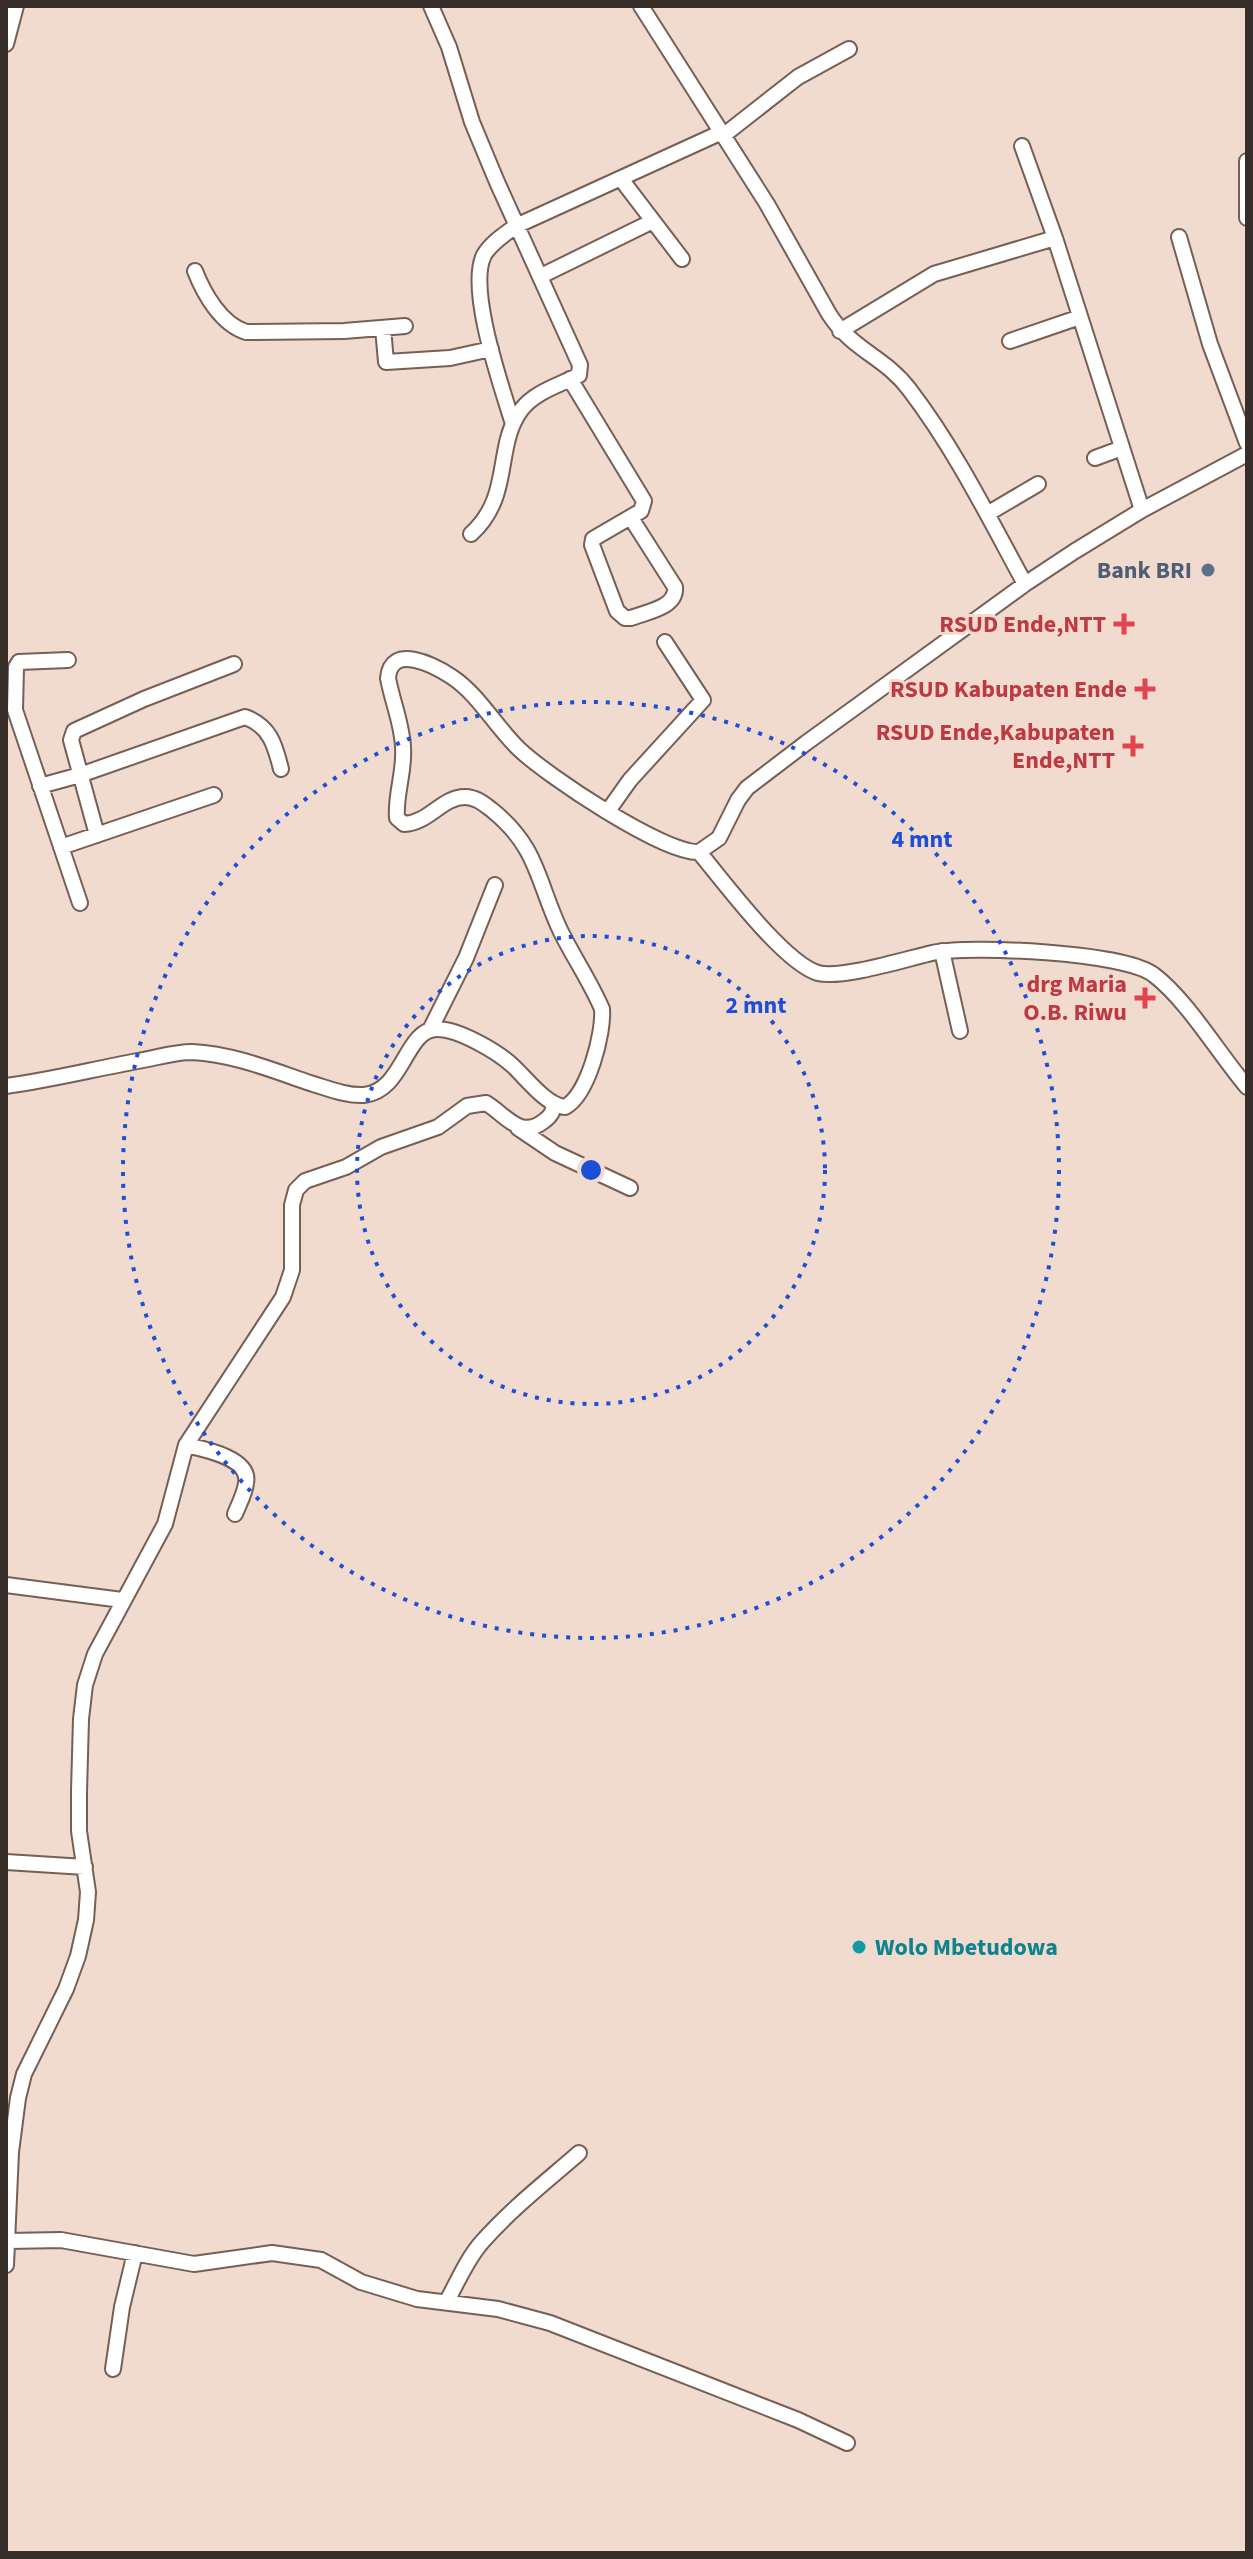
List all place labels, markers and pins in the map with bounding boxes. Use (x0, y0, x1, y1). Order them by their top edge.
place label: Bank BRI (1097, 553, 1192, 588)
marker: Bank BRI (1199, 561, 1217, 579)
place label: RSUD Ende,NTT (939, 607, 1106, 642)
marker: RSUD Ende,NTT (1113, 613, 1135, 635)
place label: RSUD Kabupaten Ende (890, 672, 1127, 707)
marker: RSUD Kabupaten Ende (1134, 678, 1156, 700)
place label: RSUD Ende,Kabupaten Ende,NTT (876, 715, 1115, 778)
marker: RSUD Ende,Kabupaten Ende,NTT (1122, 735, 1144, 757)
place label: drg Maria O.B. Riwu (1023, 967, 1127, 1030)
marker: drg Maria O.B. Riwu (1134, 987, 1156, 1009)
centre of rings (577, 1156, 605, 1184)
place label: Wolo Mbetudowa (875, 1930, 1058, 1965)
marker: Wolo Mbetudowa (850, 1938, 868, 1956)

